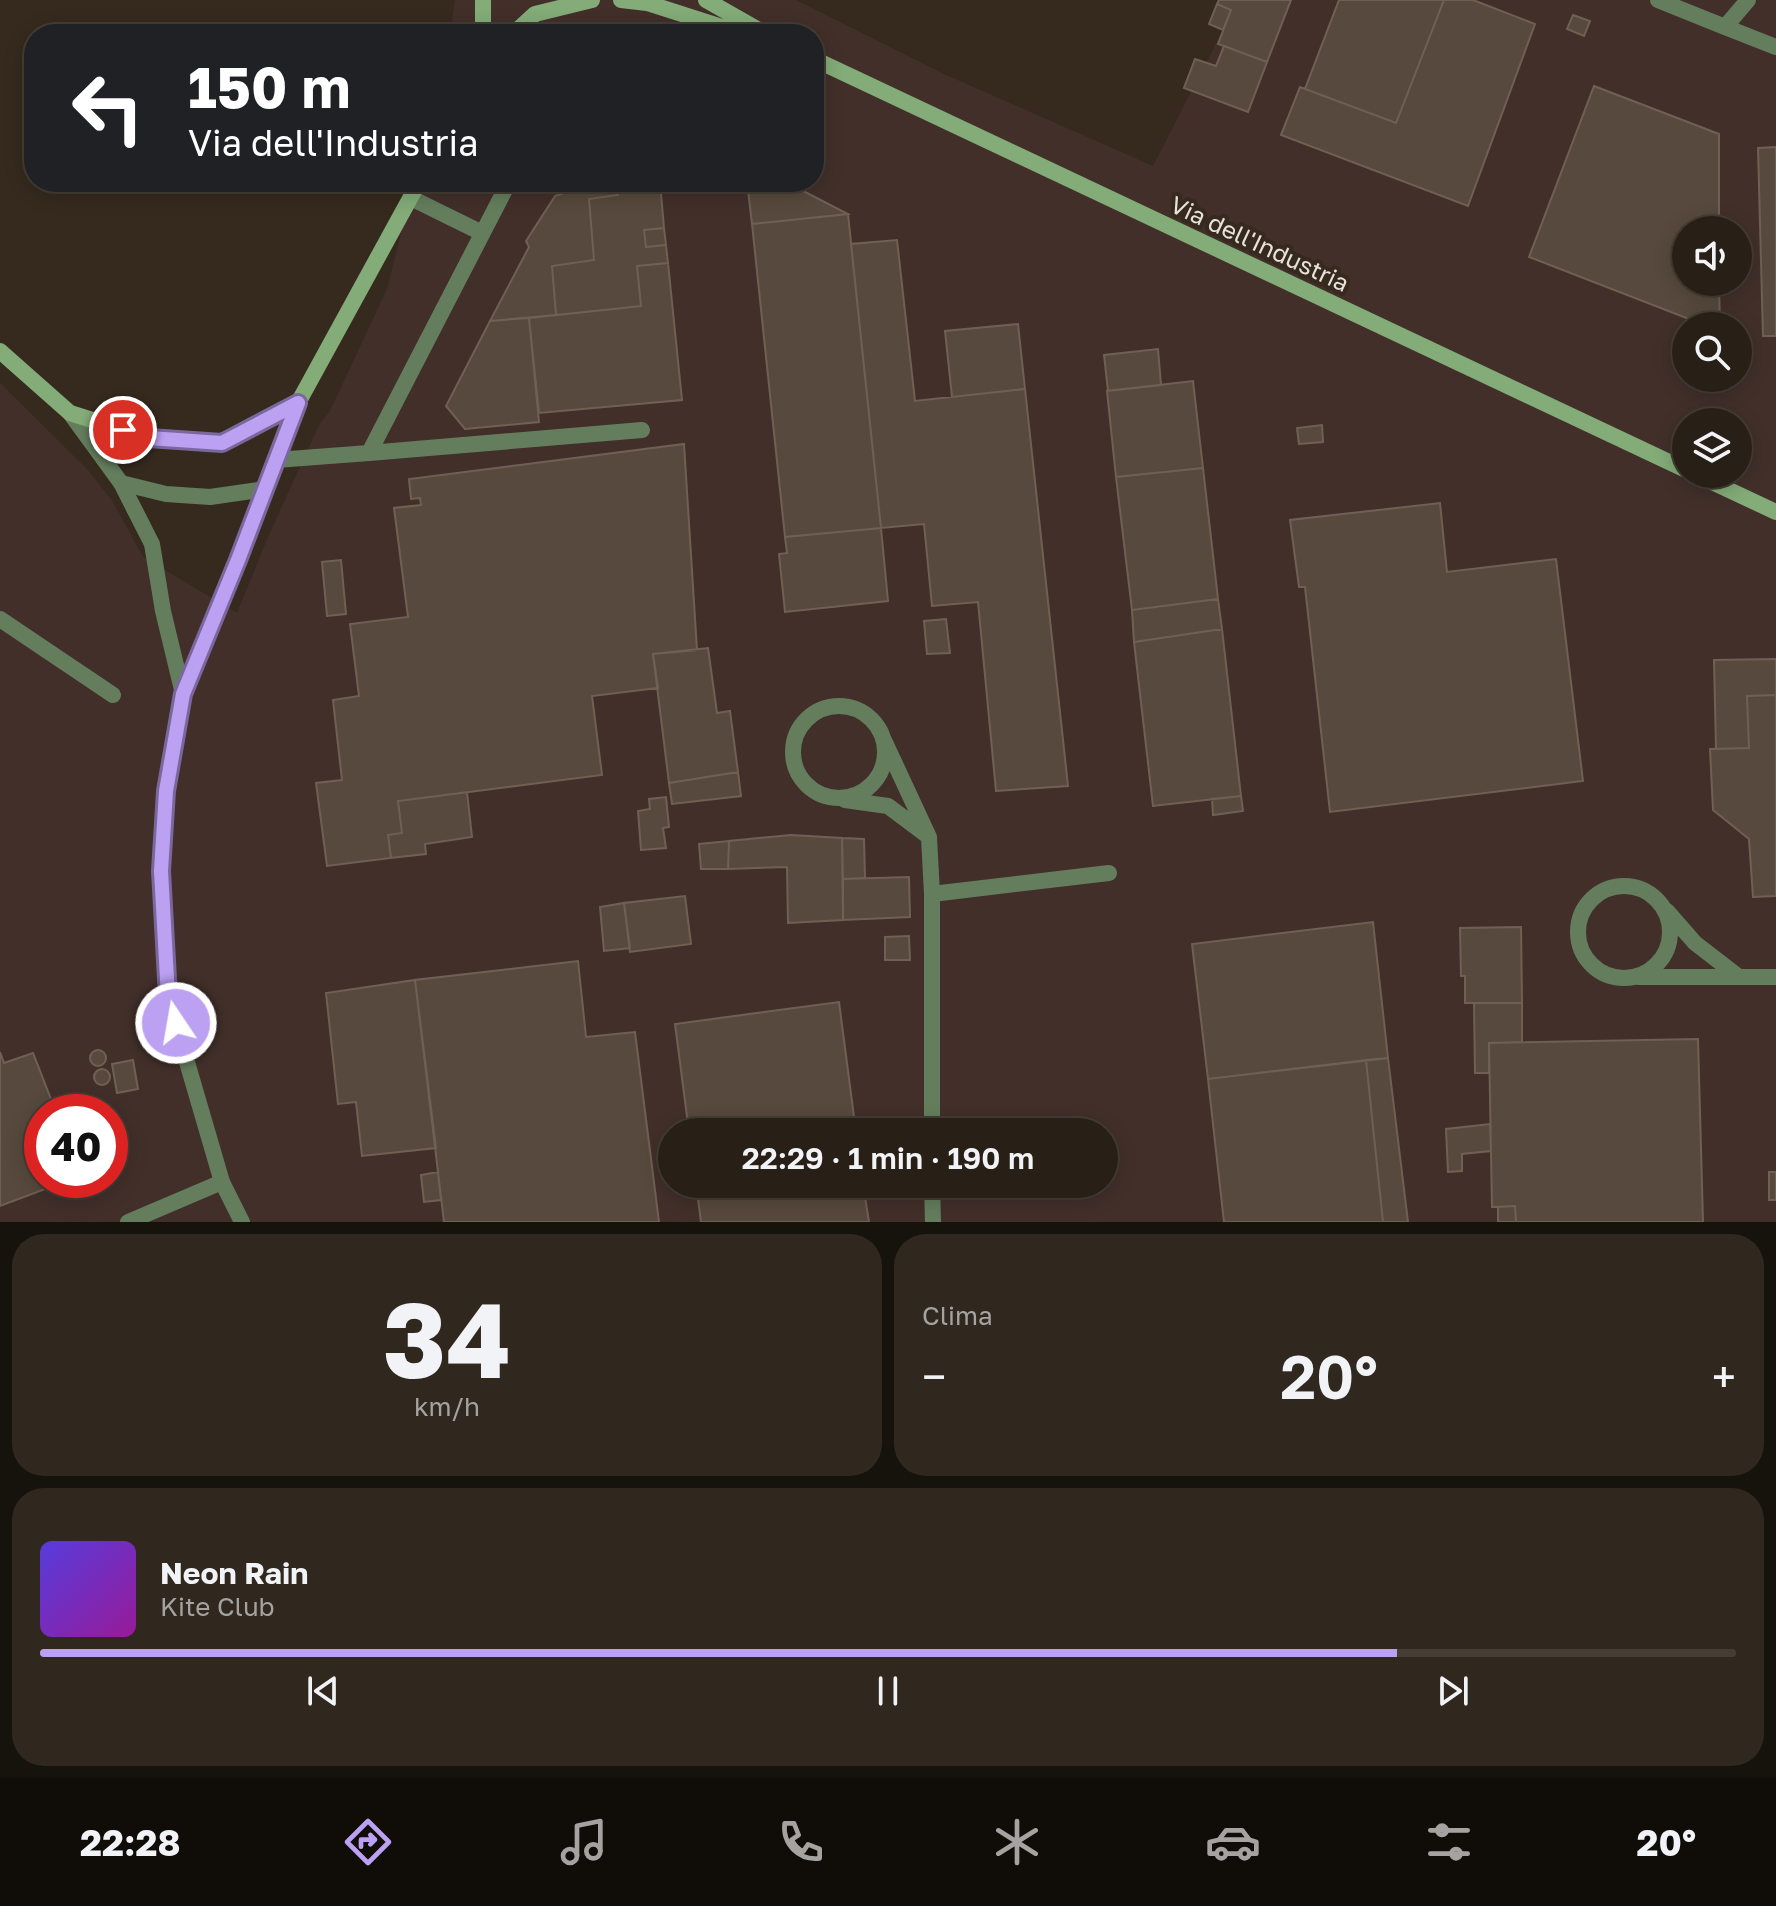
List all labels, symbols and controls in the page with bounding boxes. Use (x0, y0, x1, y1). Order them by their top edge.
text: 150 m (188, 53, 350, 120)
icon: left (56, 56, 160, 160)
text: Via dell'Industria (188, 121, 479, 164)
street label: Via dell'Industria (1166, 189, 1354, 297)
map controls (1672, 216, 1752, 488)
button: sound (1672, 216, 1752, 296)
button: search (1672, 312, 1752, 392)
pin (89, 396, 157, 464)
icon: arrive (101, 408, 145, 452)
button: layers (1672, 408, 1752, 488)
position arrow (134, 981, 218, 1065)
speed limit sign: 40 (24, 1094, 128, 1198)
text: 22:29 · 1 min · 190 m (742, 1140, 1034, 1176)
text: 34 (383, 1276, 511, 1401)
text: Clima (922, 1300, 993, 1331)
text: 20° (1280, 1340, 1378, 1412)
text: − (922, 1350, 946, 1403)
text: + (1712, 1350, 1736, 1403)
text: km/h (414, 1391, 480, 1422)
text: Neon Rain (160, 1555, 308, 1591)
text: Kite Club (160, 1591, 275, 1622)
icon: previous (301, 1669, 345, 1713)
icon: pause (866, 1669, 910, 1713)
icon: next (1431, 1669, 1475, 1713)
icon: directions (340, 1814, 396, 1870)
icon: music (556, 1814, 612, 1870)
icon: phone (773, 1814, 829, 1870)
icon: climate (989, 1814, 1045, 1870)
icon: car (1205, 1814, 1261, 1870)
icon: filters (1421, 1814, 1477, 1870)
text: 22:28 (80, 1821, 180, 1864)
text: 20° (1637, 1821, 1696, 1864)

